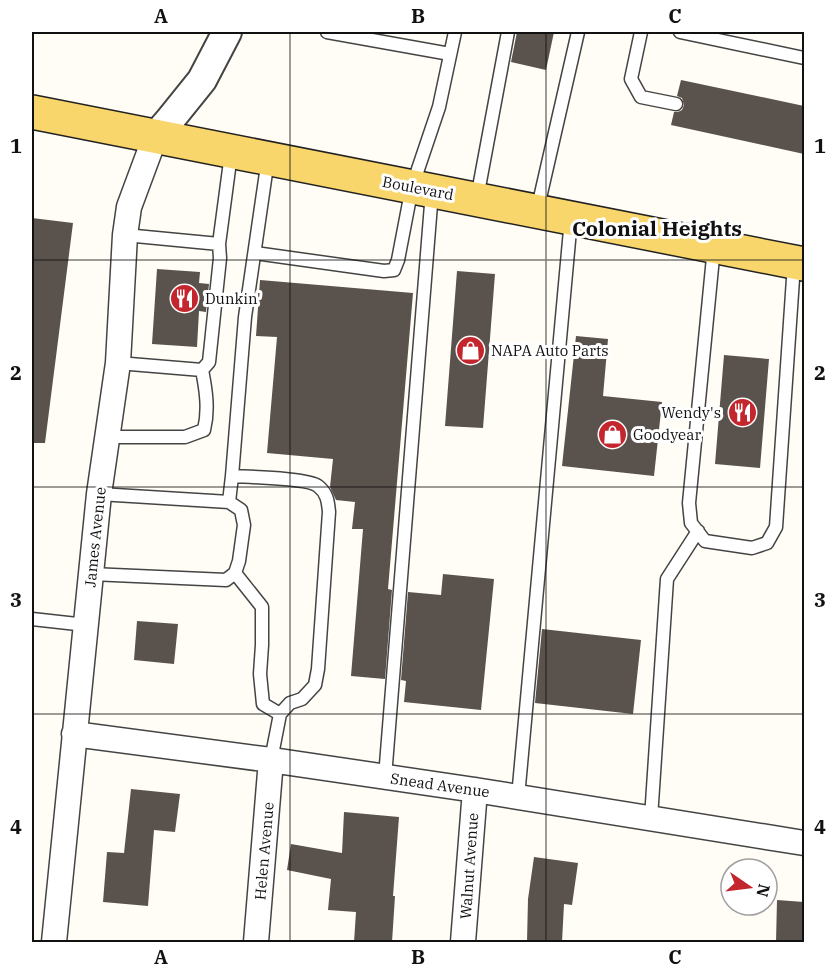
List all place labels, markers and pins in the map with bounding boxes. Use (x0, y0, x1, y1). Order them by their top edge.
restaurant icon: Dunkin' (168, 282, 200, 314)
place label: Dunkin' (205, 289, 261, 308)
shop icon: NAPA Auto Parts (454, 334, 486, 366)
place label: NAPA Auto Parts (491, 341, 609, 360)
restaurant icon: Wendy's (726, 396, 758, 428)
place label: Wendy's (661, 403, 721, 422)
shop icon: Goodyear (596, 418, 628, 450)
place label: Goodyear (633, 425, 701, 444)

